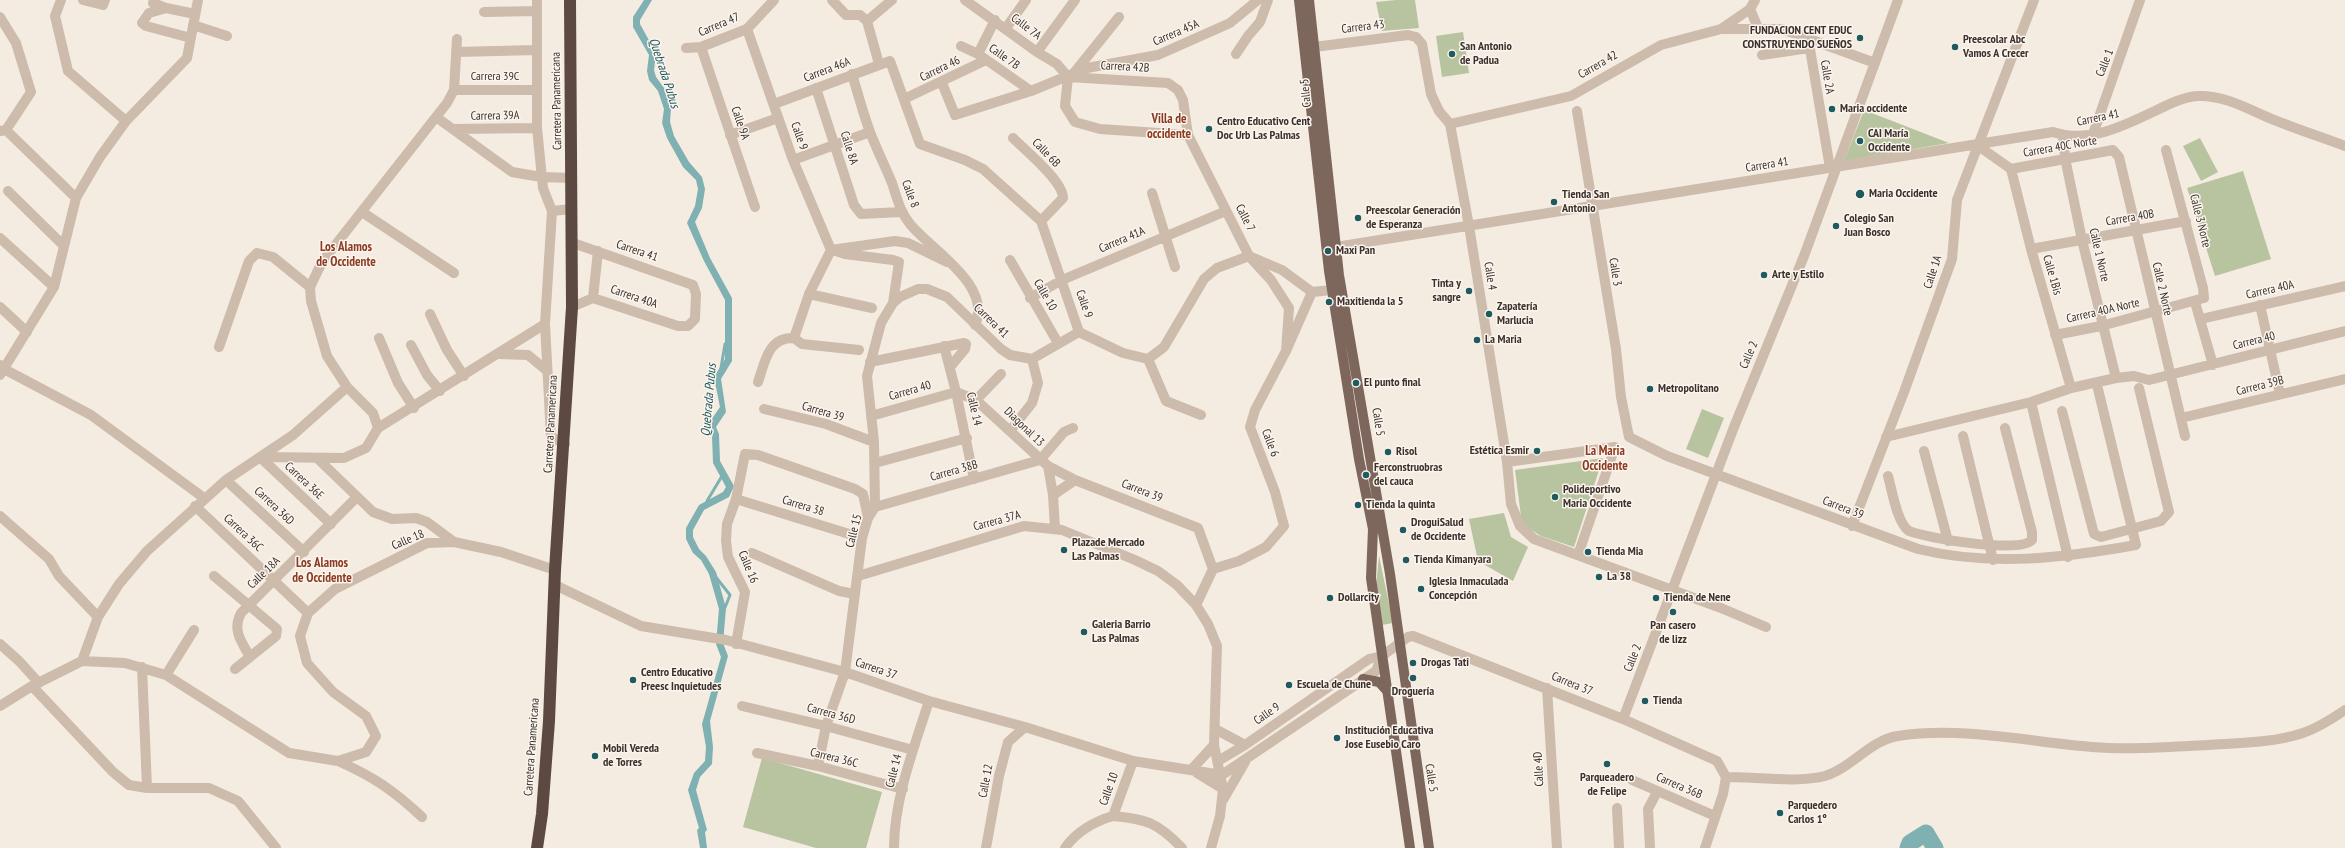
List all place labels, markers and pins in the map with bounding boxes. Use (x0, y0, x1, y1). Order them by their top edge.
place label: FUNDACION CENT EDUC CONSTRUYENDO SUEÑOS (1742, 24, 1852, 52)
marker: FUNDACION CENT EDUC CONSTRUYENDO SUEÑOS (1855, 33, 1865, 43)
place label: Preescolar Abc Vamos A Crecer (1963, 33, 2029, 61)
place label: San Antonio de Padua (1460, 40, 1512, 68)
marker: Preescolar Abc Vamos A Crecer (1950, 42, 1960, 52)
marker: San Antonio de Padua (1447, 49, 1457, 59)
place label: Maria occidente (1840, 102, 1907, 116)
marker: Maria occidente (1827, 104, 1837, 114)
place label: Centro Educativo Cent Doc Urb Las Palmas (1217, 115, 1310, 143)
marker: Centro Educativo Cent Doc Urb Las Palmas (1204, 124, 1214, 134)
place label: CAI María Occidente (1868, 127, 1910, 155)
marker: CAI María Occidente (1855, 136, 1865, 146)
place label: Maria Occidente (1869, 187, 1938, 201)
place label: Tienda San Antonio (1562, 188, 1609, 216)
marker: Maria Occidente (1854, 188, 1866, 200)
marker: Tienda San Antonio (1549, 197, 1559, 207)
place label: Preescolar Generación de Esperanza (1366, 204, 1460, 232)
place label: Colegio San Juan Bosco (1844, 212, 1894, 240)
marker: Preescolar Generación de Esperanza (1353, 213, 1363, 223)
marker: Colegio San Juan Bosco (1831, 221, 1841, 231)
place label: Maxi Pan (1336, 244, 1375, 258)
marker: Maxi Pan (1323, 246, 1333, 256)
place label: Arte y Estilo (1772, 268, 1824, 282)
marker: Arte y Estilo (1759, 270, 1769, 280)
place label: Tinta y sangre (1432, 277, 1461, 305)
marker: Tinta y sangre (1464, 286, 1474, 296)
place label: Maxitienda la 5 (1337, 295, 1403, 309)
marker: Maxitienda la 5 (1324, 297, 1334, 307)
place label: Zapatería Marlucia (1497, 300, 1537, 328)
marker: Zapatería Marlucia (1484, 309, 1494, 319)
place label: La Maria (1485, 333, 1522, 347)
marker: La Maria (1472, 335, 1482, 345)
place label: El punto final (1364, 376, 1421, 390)
marker: El punto final (1351, 378, 1361, 388)
place label: Metropolitano (1658, 382, 1719, 396)
marker: Metropolitano (1645, 384, 1655, 394)
place label: Estética Esmir (1470, 444, 1529, 458)
place label: Risol (1396, 445, 1417, 459)
marker: Estética Esmir (1532, 446, 1542, 456)
marker: Risol (1383, 447, 1393, 457)
place label: Ferconstruobras del cauca (1374, 461, 1442, 489)
marker: Ferconstruobras del cauca (1361, 470, 1371, 480)
place label: Polideportivo Maria Occidente (1563, 483, 1632, 511)
marker: Polideportivo Maria Occidente (1550, 492, 1560, 502)
place label: Tienda la quinta (1366, 498, 1435, 512)
marker: Tienda la quinta (1353, 500, 1363, 510)
place label: DroguiSalud de Occidente (1411, 516, 1466, 544)
marker: DroguiSalud de Occidente (1398, 525, 1408, 535)
place label: Plazade Mercado Las Palmas (1072, 536, 1145, 564)
marker: Plazade Mercado Las Palmas (1059, 545, 1069, 555)
place label: Tienda Mia (1596, 545, 1643, 559)
marker: Tienda Mia (1583, 547, 1593, 557)
place label: Tienda Kimanyara (1414, 553, 1491, 567)
marker: Tienda Kimanyara (1401, 555, 1411, 565)
place label: La 38 (1607, 570, 1631, 584)
marker: La 38 (1594, 572, 1604, 582)
place label: Iglesia Inmaculada Concepción (1429, 575, 1508, 603)
marker: Iglesia Inmaculada Concepción (1416, 584, 1426, 594)
place label: Dollarcity (1338, 591, 1379, 605)
place label: Tienda de Nene (1664, 591, 1731, 605)
marker: Dollarcity (1325, 593, 1335, 603)
marker: Tienda de Nene (1651, 593, 1661, 603)
marker: Pan casero de lizz (1668, 607, 1678, 617)
place label: Galeria Barrio Las Palmas (1092, 618, 1151, 646)
place label: Pan casero de lizz (1650, 619, 1696, 647)
marker: Galeria Barrio Las Palmas (1079, 627, 1089, 637)
place label: Drogas Tati (1421, 656, 1469, 670)
marker: Drogas Tati (1408, 658, 1418, 668)
place label: Centro Educativo Preesc Inquietudes (641, 666, 721, 694)
marker: Droguería (1408, 673, 1418, 683)
marker: Centro Educativo Preesc Inquietudes (628, 675, 638, 685)
place label: Escuela de Chune (1297, 678, 1371, 692)
marker: Escuela de Chune (1284, 680, 1294, 690)
place label: Droguería (1392, 685, 1434, 699)
place label: Tienda (1653, 694, 1682, 708)
marker: Tienda (1640, 696, 1650, 706)
place label: Institución Educativa Jose Eusebio Caro (1345, 724, 1434, 752)
marker: Institución Educativa Jose Eusebio Caro (1332, 733, 1342, 743)
place label: Mobil Vereda de Torres (603, 742, 659, 770)
marker: Mobil Vereda de Torres (590, 751, 600, 761)
marker: Parqueadero de Felipe (1602, 759, 1612, 769)
place label: Parqueadero de Felipe (1580, 771, 1634, 799)
place label: Parquedero Carlos 1º (1788, 799, 1837, 827)
marker: Parquedero Carlos 1º (1775, 808, 1785, 818)

